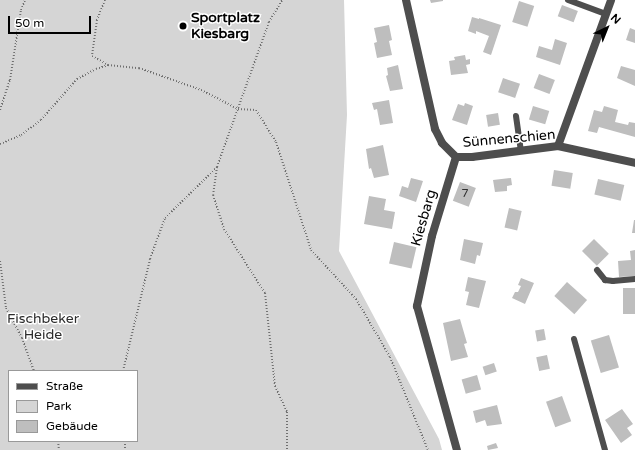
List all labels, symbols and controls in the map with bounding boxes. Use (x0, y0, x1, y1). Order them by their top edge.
scale bar (10, 8, 93, 34)
north arrow (587, 8, 627, 48)
place label: Sportplatz Kiesbarg (191, 10, 260, 42)
text: N (608, 11, 623, 27)
text: 50 m (15, 16, 44, 30)
marker: Sportplatz Kiesbarg (178, 21, 188, 31)
street label: Sünnenschien (462, 127, 556, 151)
house number: 7 (461, 187, 469, 201)
street label: Kiesbarg (408, 188, 440, 248)
park label: Fischbeker Heide (7, 311, 79, 344)
legend (8, 370, 138, 442)
text: Straße (46, 379, 83, 393)
text: Park (46, 399, 72, 413)
text: Gebäude (46, 419, 98, 433)

